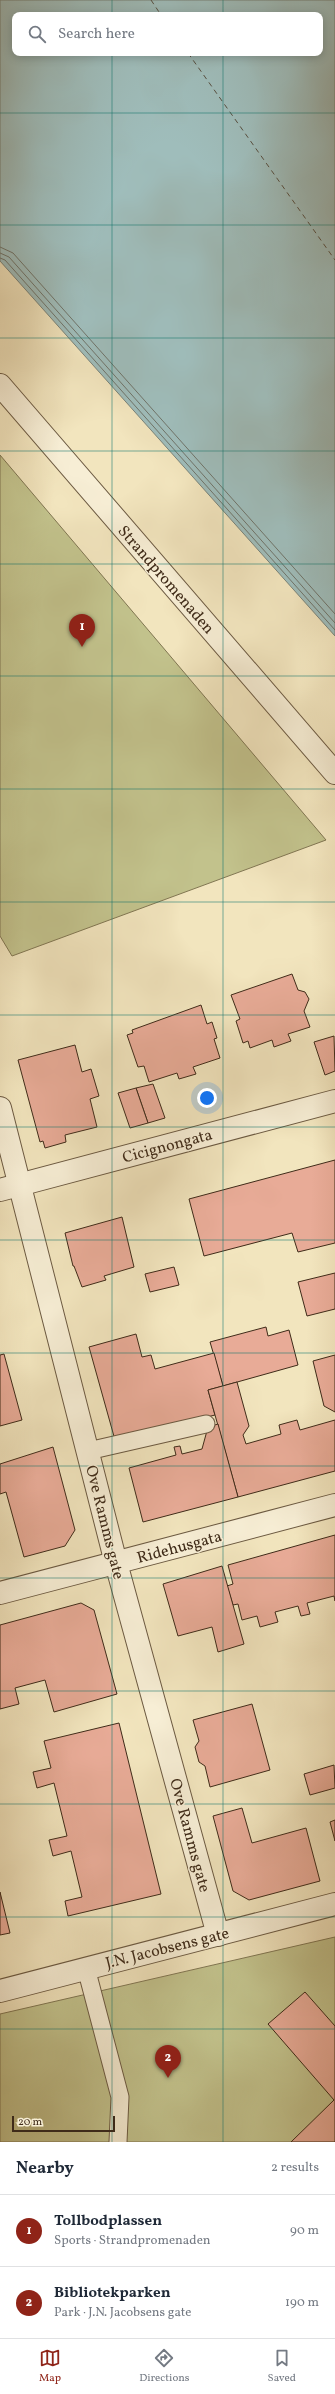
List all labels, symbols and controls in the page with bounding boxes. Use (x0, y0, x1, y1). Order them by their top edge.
search box (12, 12, 323, 56)
icon: search (26, 23, 48, 45)
text: Search here (58, 24, 135, 45)
street label: Strandpromenaden (112, 521, 219, 639)
pin: 1 (69, 614, 95, 647)
your location (197, 1088, 217, 1108)
street label: Cicignongata (120, 1124, 215, 1170)
street label: Ove Ramms gate (79, 1463, 129, 1582)
street label: Ridehusgata (135, 1526, 225, 1570)
street label: Ove Ramms gate (163, 1776, 215, 1895)
street label: J.N. Jacobsens gate (103, 1923, 232, 1975)
pin: 2 (155, 2045, 181, 2078)
scale bar (12, 2114, 115, 2133)
text: 20 m (18, 2115, 42, 2130)
text: Nearby (16, 2157, 74, 2180)
text: 2 results (271, 2159, 319, 2177)
text: Tollbodplassen (54, 2211, 162, 2232)
text: 1 (26, 2222, 32, 2240)
text: 90 m (290, 2222, 319, 2240)
text: Sports · Strandpromenaden (54, 2232, 211, 2250)
text: Bibliotekparken (54, 2283, 171, 2304)
text: 2 (26, 2294, 32, 2312)
text: 190 m (285, 2294, 319, 2312)
text: Park · J.N. Jacobsens gate (54, 2304, 191, 2322)
tab: Map (39, 2347, 61, 2386)
tab: Directions (139, 2347, 190, 2386)
tab: Saved (268, 2347, 296, 2386)

